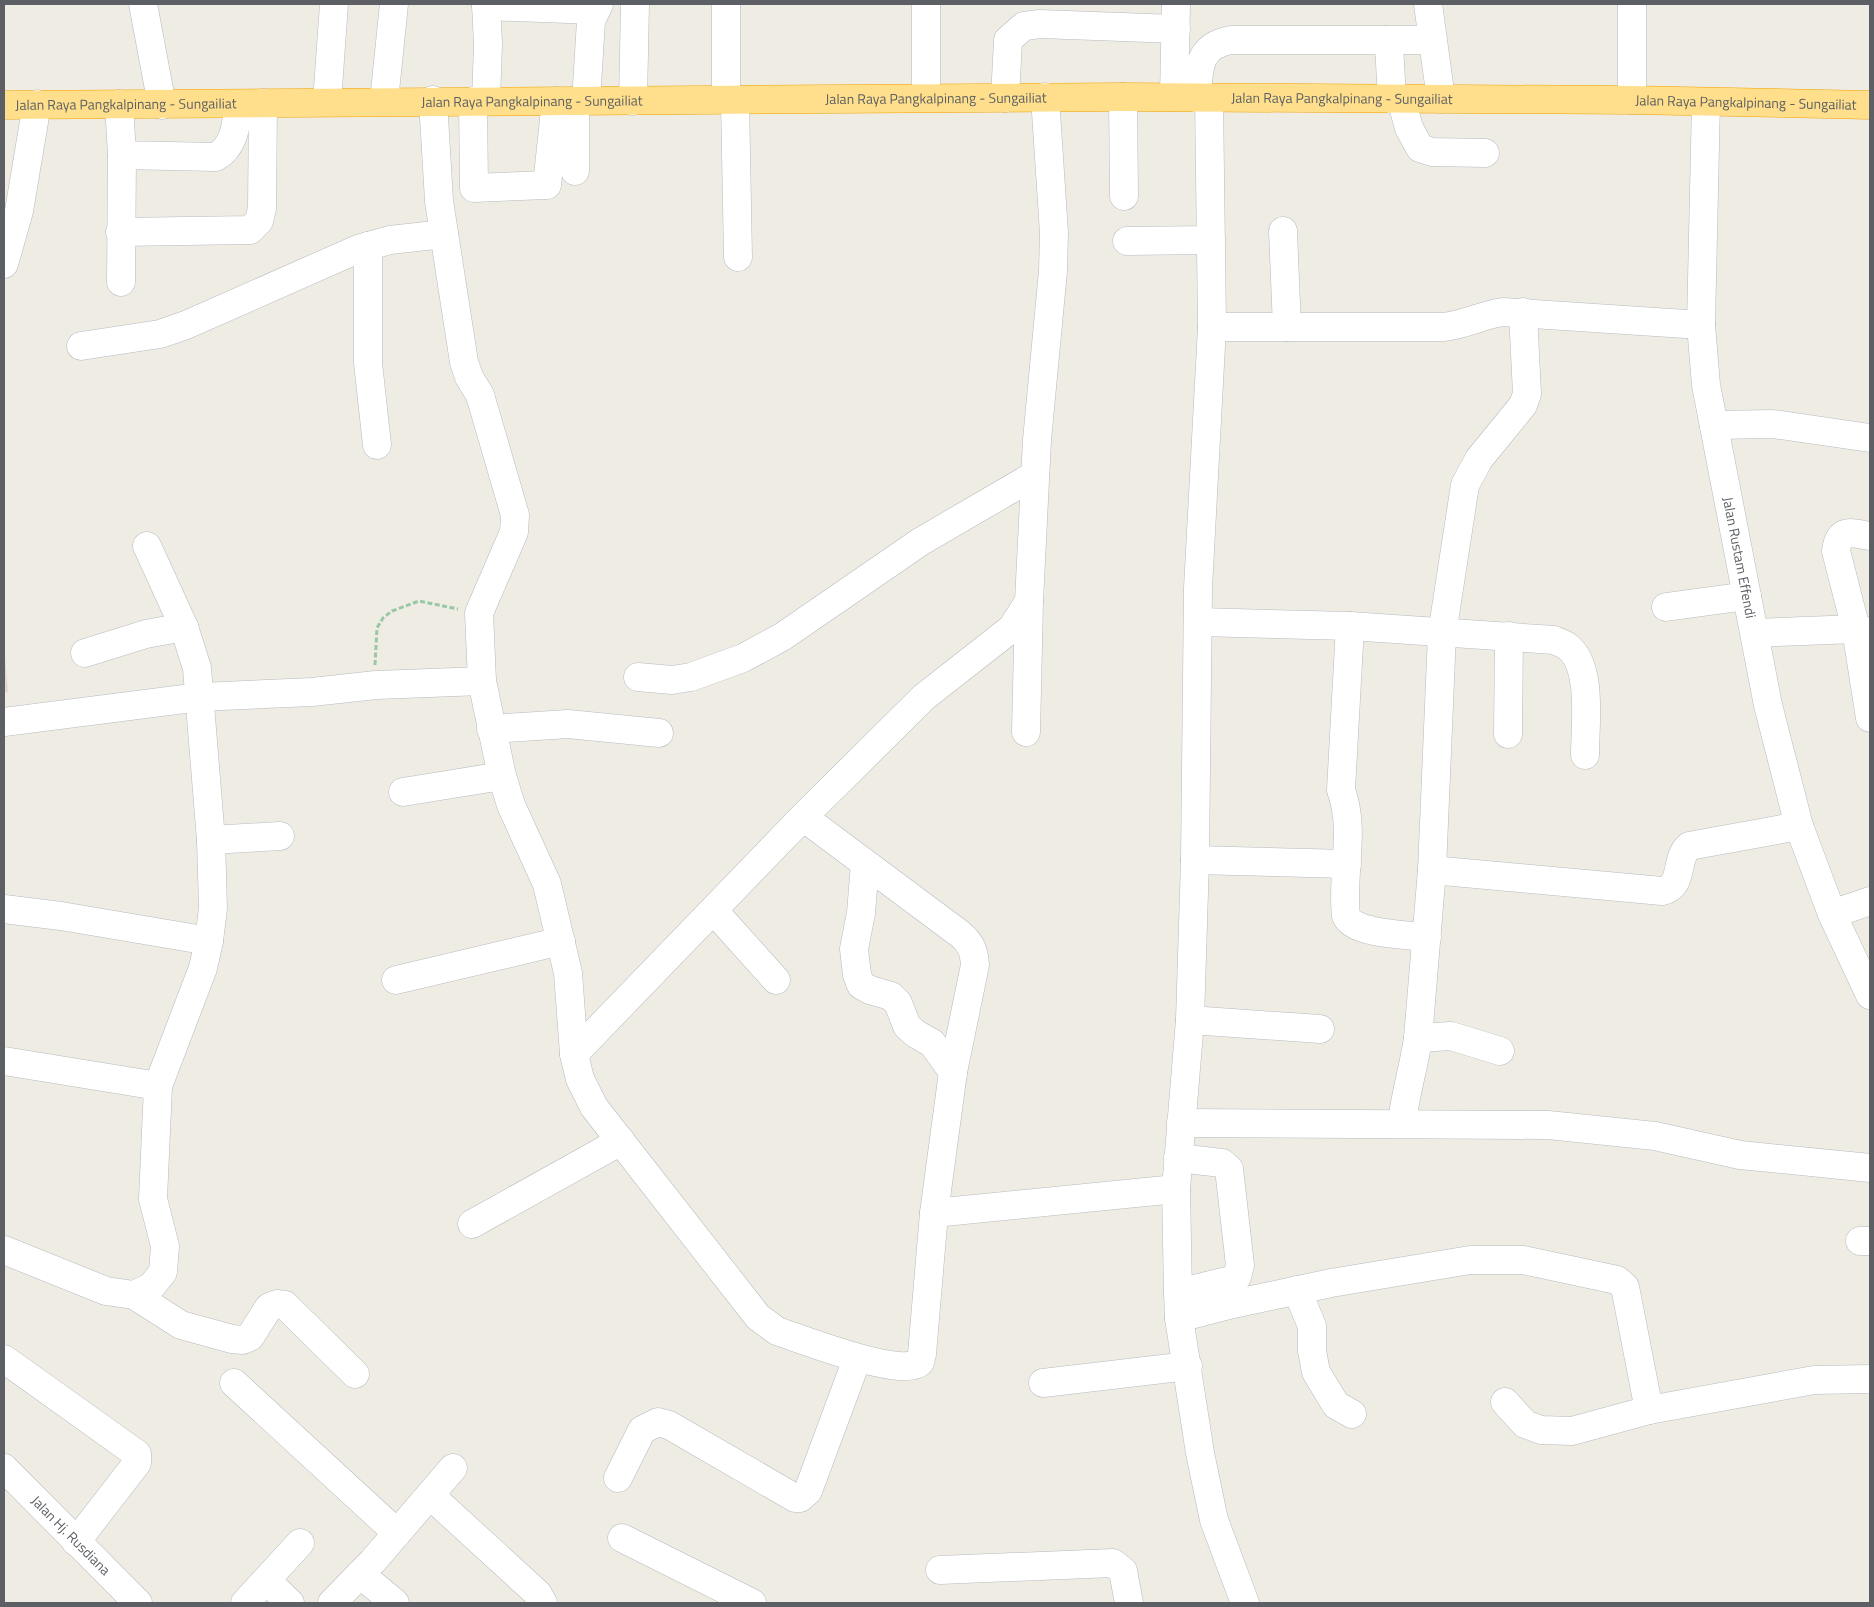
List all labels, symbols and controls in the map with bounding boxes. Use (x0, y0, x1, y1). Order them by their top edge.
street label: Jalan Raya Pangkalpinang - Sungailiat (825, 87, 1047, 109)
street label: Jalan Raya Pangkalpinang - Sungailiat (1231, 87, 1453, 109)
street label: Jalan Raya Pangkalpinang - Sungailiat (421, 89, 643, 112)
street label: Jalan Raya Pangkalpinang - Sungailiat (1635, 89, 1857, 115)
street label: Jalan Raya Pangkalpinang - Sungailiat (15, 92, 237, 115)
street label: Jalan Rustam Effendi (1718, 495, 1762, 620)
street label: Jalan Hj. Rusdiana (27, 1490, 116, 1580)

